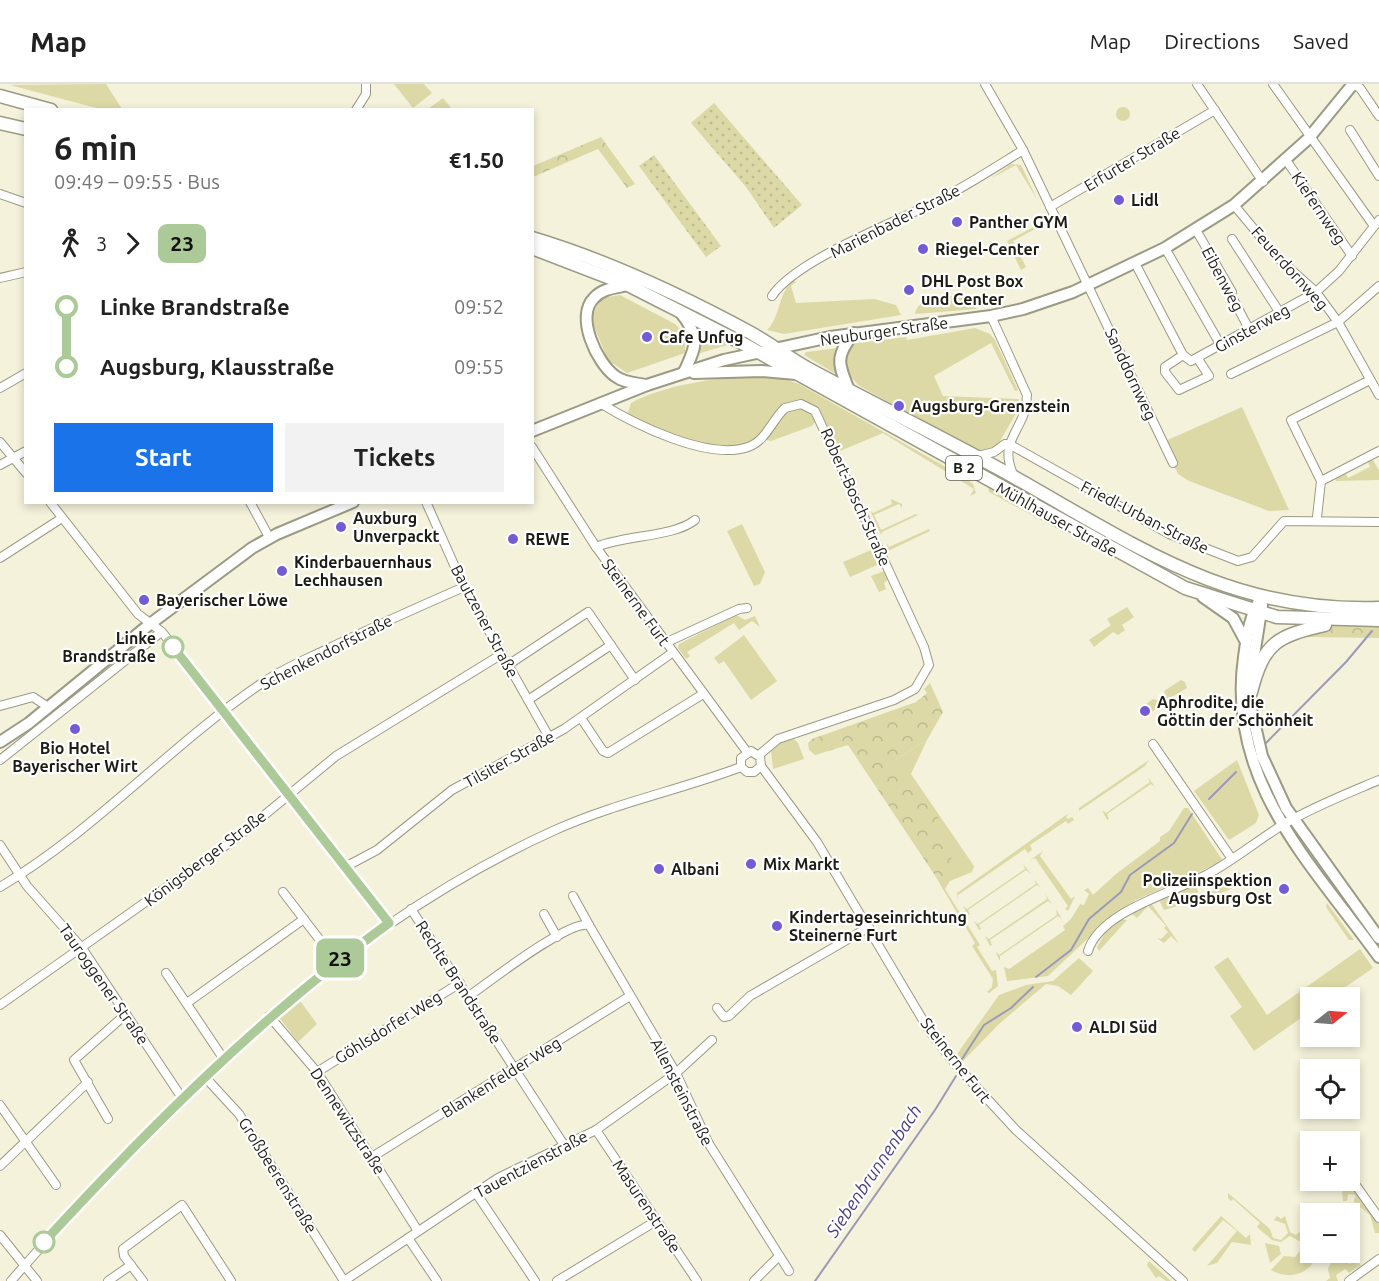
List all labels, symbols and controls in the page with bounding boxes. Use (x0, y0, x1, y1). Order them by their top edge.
text: Map (30, 26, 87, 57)
text: Map (1090, 29, 1131, 53)
text: Directions (1164, 29, 1260, 53)
text: Saved (1293, 29, 1349, 53)
street label: Erfurter Straße (1081, 123, 1183, 195)
text: 6 min (54, 129, 137, 166)
text: €1.50 (449, 147, 504, 172)
street label: Kiefernweg (1288, 168, 1350, 248)
text: 09:49 – 09:55 · Bus (54, 170, 220, 193)
street label: Marienbader Straße (827, 181, 963, 261)
place label: Lidl (1131, 191, 1159, 209)
marker: Lidl (1112, 193, 1126, 207)
place label: Panther GYM (969, 213, 1068, 231)
marker: Panther GYM (950, 215, 964, 229)
street label: Feuerdornweg (1248, 223, 1332, 313)
icon: walk (54, 227, 87, 260)
icon: forward (116, 227, 149, 260)
text: 23 (170, 231, 194, 255)
text: 3 (96, 232, 107, 255)
place label: Riegel-Center (935, 240, 1040, 258)
marker: Riegel-Center (916, 242, 930, 256)
street label: Eibenweg (1198, 244, 1248, 314)
place label: DHL Post Box und Center (921, 272, 1024, 308)
marker: DHL Post Box und Center (902, 283, 916, 297)
text: Linke Brandstraße (100, 294, 290, 319)
text: 09:52 (454, 295, 504, 318)
street label: Ginsterweg (1212, 300, 1292, 356)
street label: Neuburger Straße (819, 313, 949, 349)
street label: Sanddornweg (1102, 325, 1160, 423)
place label: Cafe Unfug (659, 328, 744, 346)
marker: Cafe Unfug (640, 330, 654, 344)
text: Augsburg, Klausstraße (100, 354, 334, 379)
text: 09:55 (454, 355, 504, 378)
place label: Augsburg-Grenzstein (911, 397, 1070, 415)
marker: Augsburg-Grenzstein (892, 399, 906, 413)
button: Start (54, 423, 273, 492)
button: Tickets (285, 423, 504, 492)
street label: Robert-Bosch-Straße (817, 425, 895, 569)
road number: B 2 (946, 456, 982, 480)
street label: Friedl-Urban-Straße (1078, 477, 1212, 557)
street label: Mühlhauser Straße (993, 478, 1121, 560)
place label: Auxburg Unverpackt (353, 509, 440, 545)
marker: Auxburg Unverpackt (334, 520, 348, 534)
place label: REWE (525, 530, 570, 548)
marker: REWE (506, 532, 520, 546)
place label: Kinderbauernhaus Lechhausen (294, 553, 432, 589)
street label: Steinerne Furt (599, 555, 674, 649)
street label: Bautzener Straße (448, 562, 522, 680)
marker: Kinderbauernhaus Lechhausen (275, 564, 289, 578)
place label: Bayerischer Löwe (156, 591, 288, 609)
marker: Bayerischer Löwe (137, 593, 151, 607)
street label: Schenkendorfstraße (257, 611, 395, 693)
place label: Linke Brandstraße (62, 629, 156, 665)
marker: Linke Brandstraße (162, 636, 184, 658)
place label: Aphrodite, die Göttin der Schönheit (1157, 693, 1314, 729)
marker: Aphrodite, die Göttin der Schönheit (1138, 704, 1152, 718)
marker: Bio Hotel Bayerischer Wirt (68, 722, 82, 736)
street label: Tilsiter Straße (461, 727, 557, 791)
place label: Bio Hotel Bayerischer Wirt (12, 739, 138, 775)
street label: Königsberger Straße (141, 806, 269, 910)
place label: Mix Markt (763, 855, 840, 873)
marker: Mix Markt (744, 857, 758, 871)
place label: Albani (671, 860, 719, 878)
marker: Albani (652, 862, 666, 876)
place label: Polizeiinspektion Augsburg Ost (1143, 871, 1272, 907)
marker: Polizeiinspektion Augsburg Ost (1277, 882, 1291, 896)
place label: Kindertageseinrichtung Steinerne Furt (789, 908, 967, 944)
street label: Rechte Brandstraße (413, 917, 505, 1047)
marker: Kindertageseinrichtung Steinerne Furt (770, 919, 784, 933)
street label: Tauroggener Straße (56, 920, 152, 1048)
line badge: 23 (313, 938, 367, 978)
text: 23 (328, 946, 352, 970)
street label: Göhlsdorfer Weg (331, 987, 445, 1067)
north arrow (1300, 987, 1360, 1047)
map controls (1300, 987, 1360, 1263)
street label: Steinerne Furt (917, 1014, 995, 1107)
place label: ALDI Süd (1089, 1018, 1157, 1036)
marker: ALDI Süd (1070, 1020, 1084, 1034)
street label: Blankenfelder Weg (438, 1033, 564, 1121)
street label: Allensteinstraße (647, 1035, 717, 1149)
button: locate (1300, 1059, 1360, 1119)
street label: Dennewitzstraße (307, 1064, 389, 1178)
water label: Siebenbrunnenbach (821, 1101, 925, 1241)
street label: Großbeerenstraße (235, 1114, 321, 1236)
street label: Tauentzienstraße (472, 1127, 590, 1201)
button: + (1300, 1131, 1360, 1191)
street label: Masurenstraße (609, 1156, 685, 1256)
button: − (1300, 1203, 1360, 1263)
unlabelled marker (33, 1231, 55, 1253)

